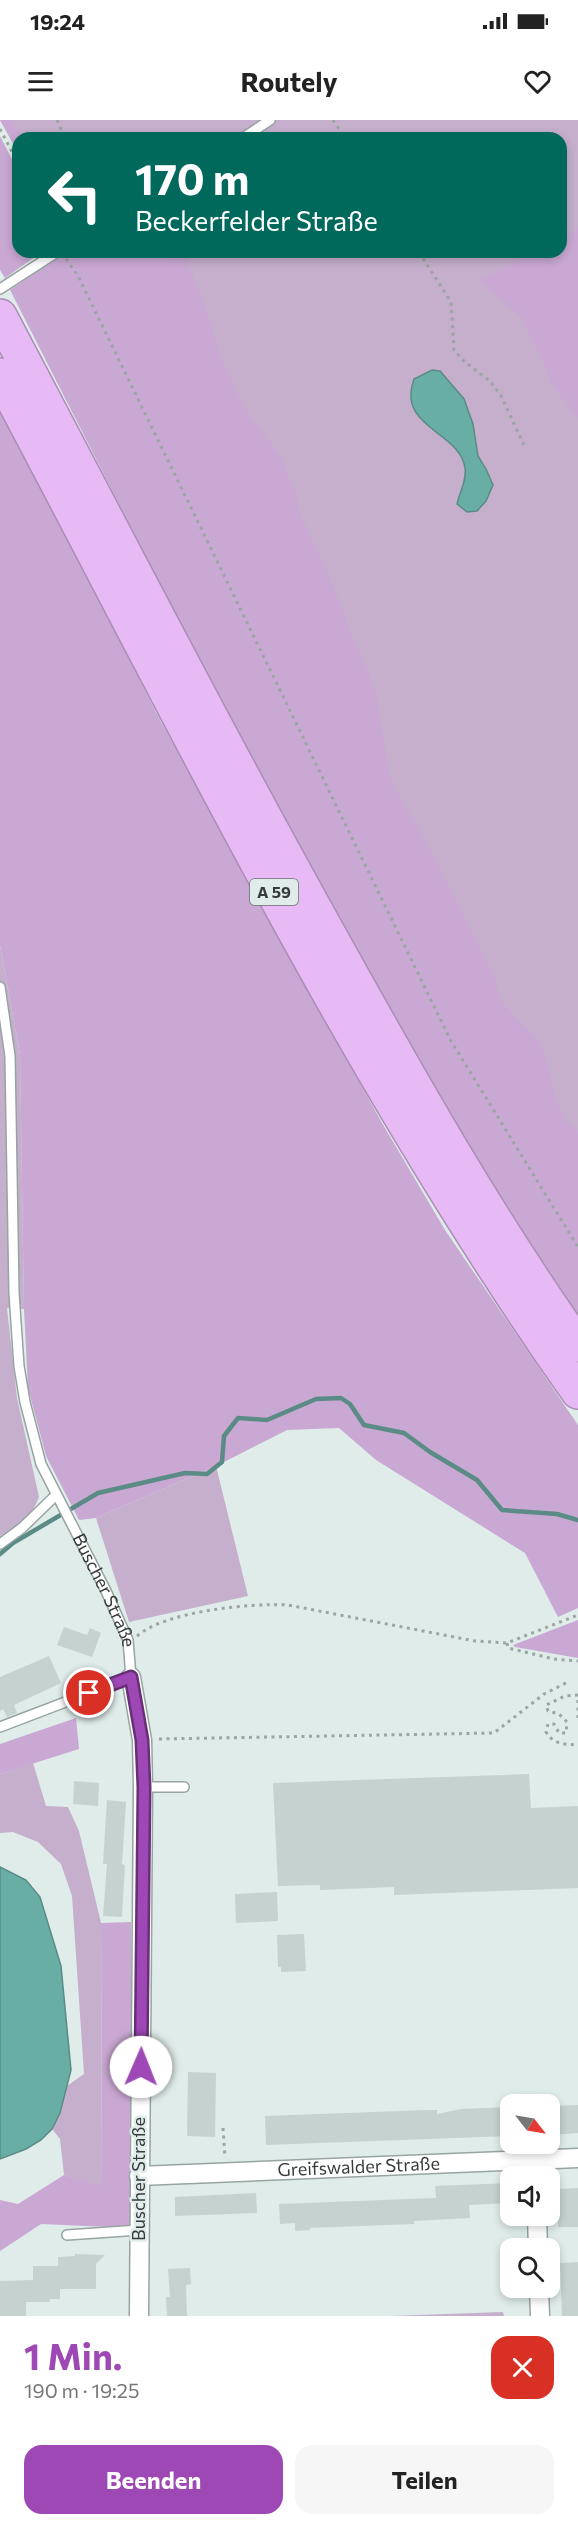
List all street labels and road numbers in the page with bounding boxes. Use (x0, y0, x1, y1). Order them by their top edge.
road number: A 59 (250, 879, 298, 905)
street label: Buscher Straße (68, 1529, 141, 1648)
street label: Buscher Straße (127, 2117, 149, 2241)
street label: Greifswalder Straße (277, 2152, 440, 2180)

